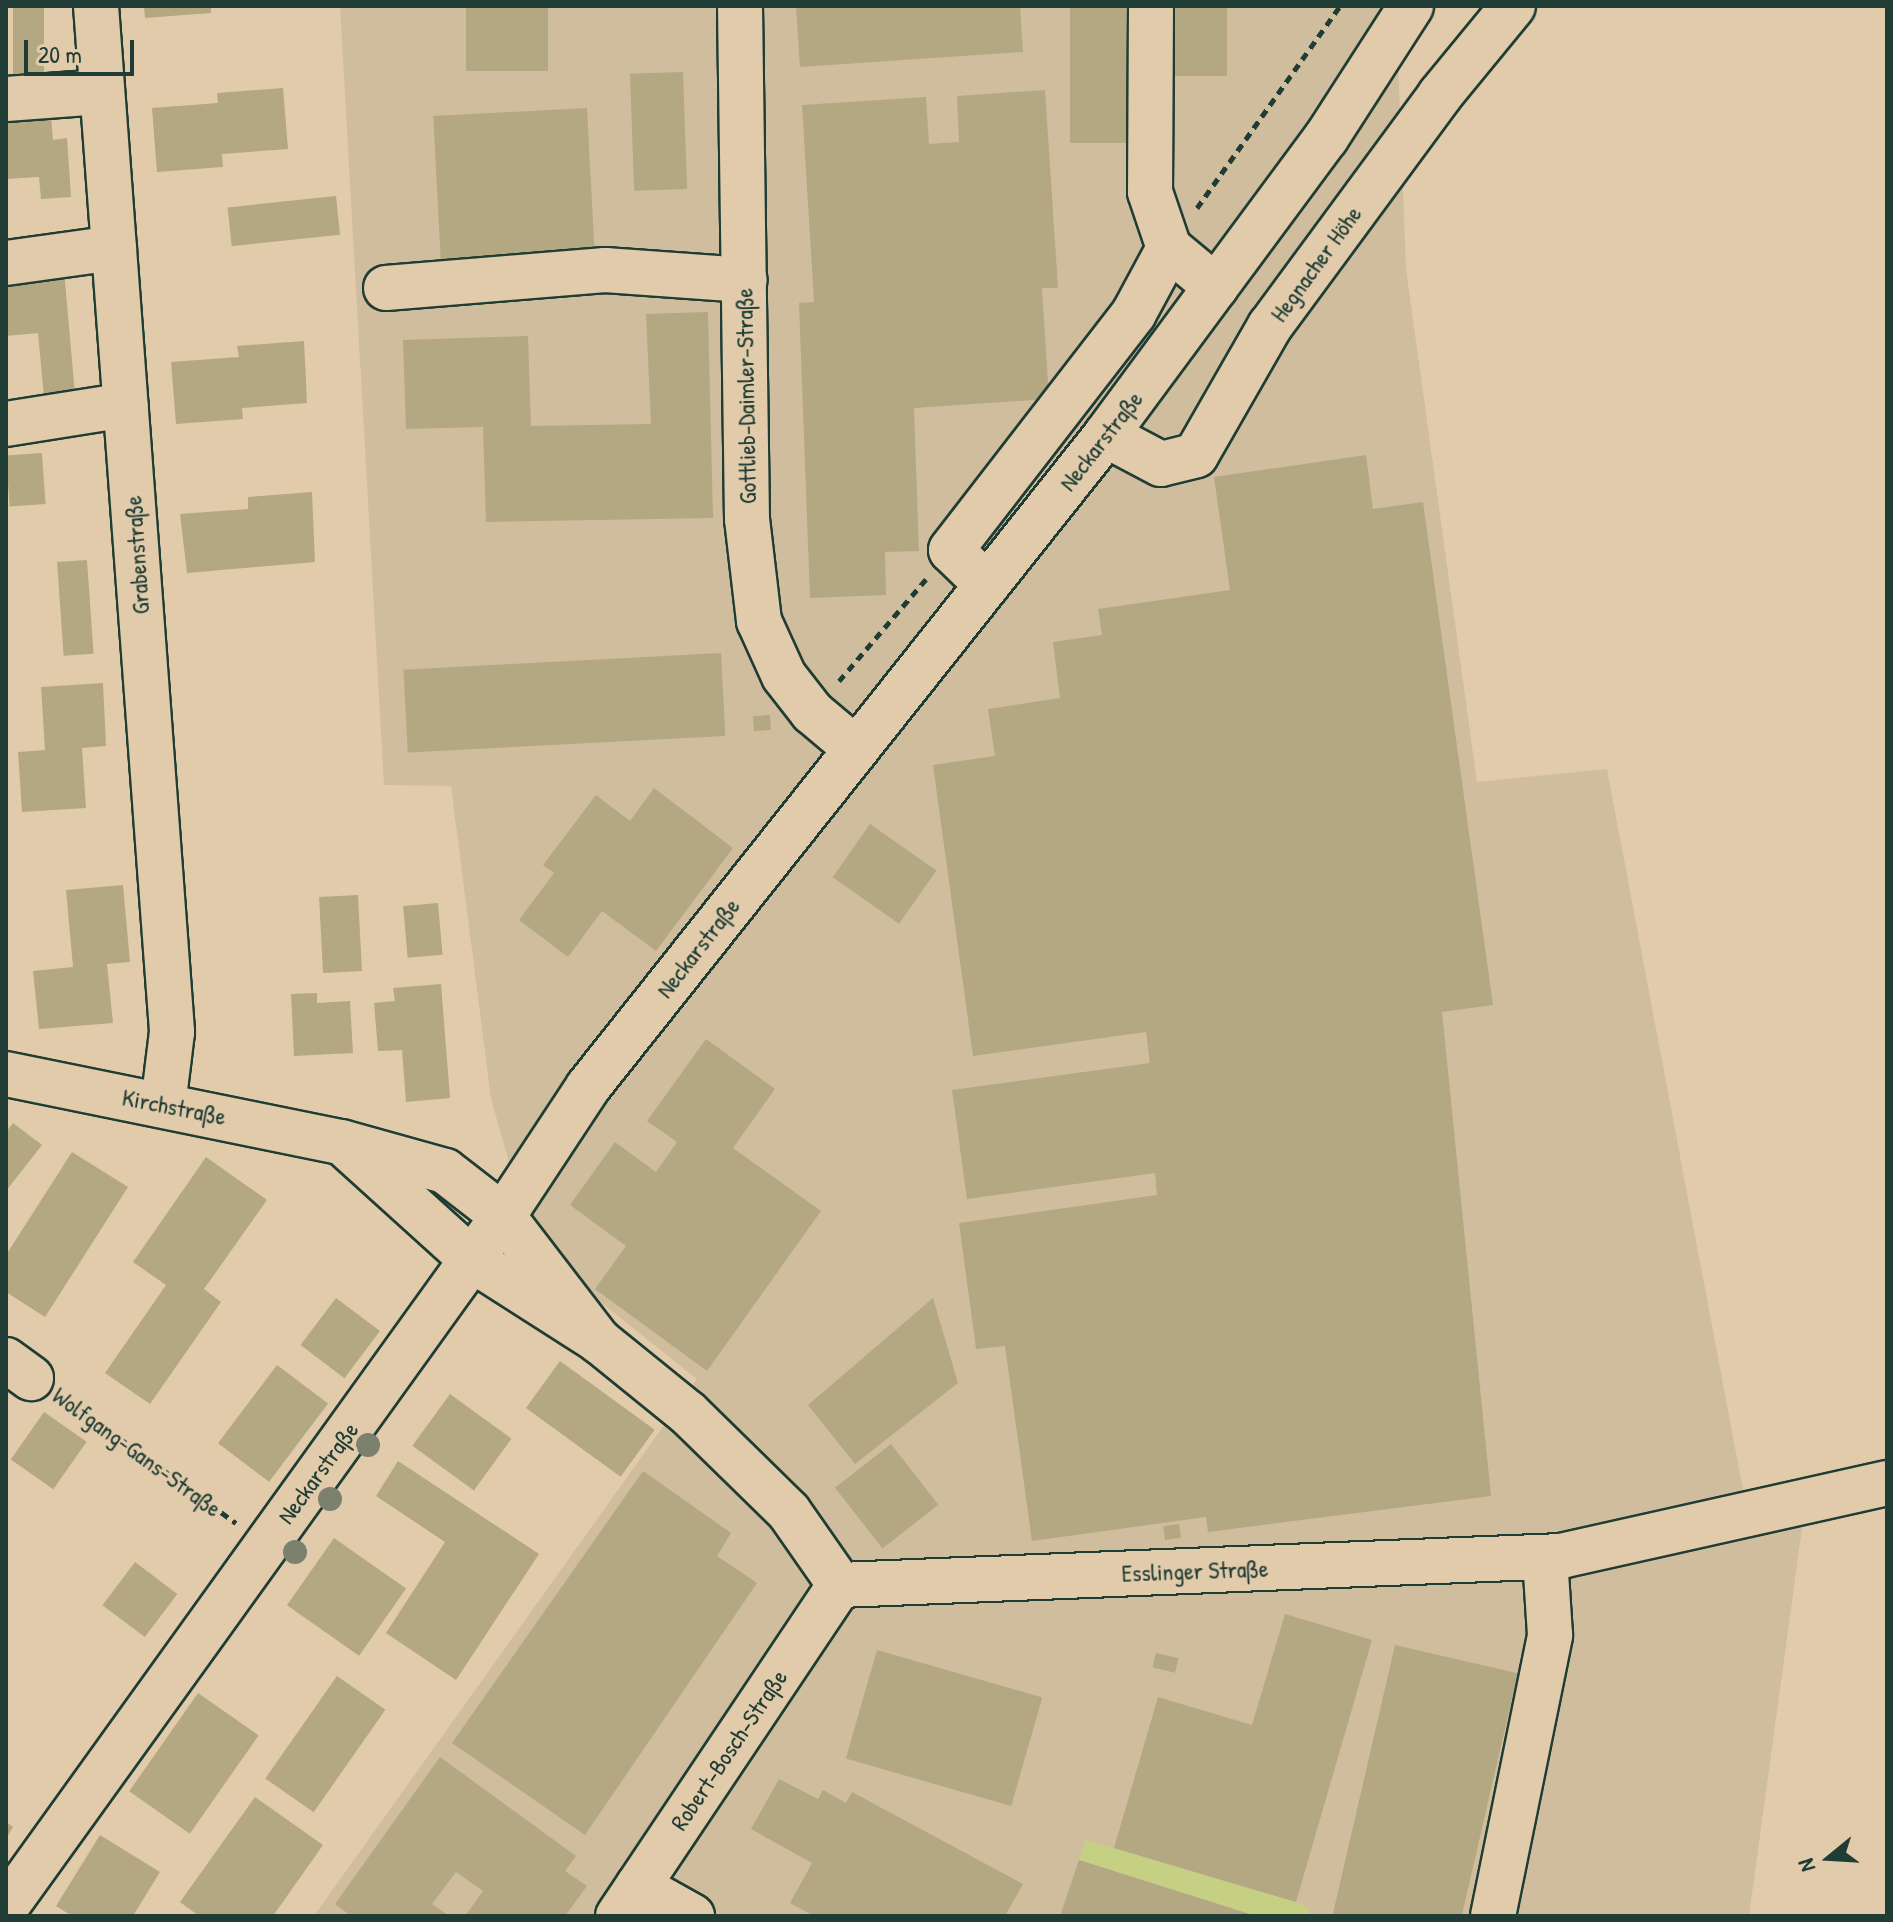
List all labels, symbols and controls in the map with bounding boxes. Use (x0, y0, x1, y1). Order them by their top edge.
scale bar (28, 24, 138, 74)
text: 20 m (38, 38, 82, 70)
street label: Hegnacher Höhe (1264, 201, 1368, 327)
street label: Gottlieb-Daimler-Straße (730, 288, 762, 504)
street label: Neckarstraße (1053, 385, 1149, 497)
street label: Grabenstraße (118, 495, 156, 615)
street label: Neckarstraße (650, 892, 746, 1004)
street label: Kirchstraße (120, 1083, 228, 1131)
street label: Wolfgang-Gans-Straße (47, 1381, 227, 1523)
street label: Neckarstraße (271, 1417, 365, 1529)
street label: Esslinger Straße (1121, 1554, 1269, 1588)
street label: Robert-Bosch-Straße (665, 1664, 793, 1836)
north arrow (1789, 1818, 1869, 1898)
text: N (1790, 1855, 1822, 1876)

